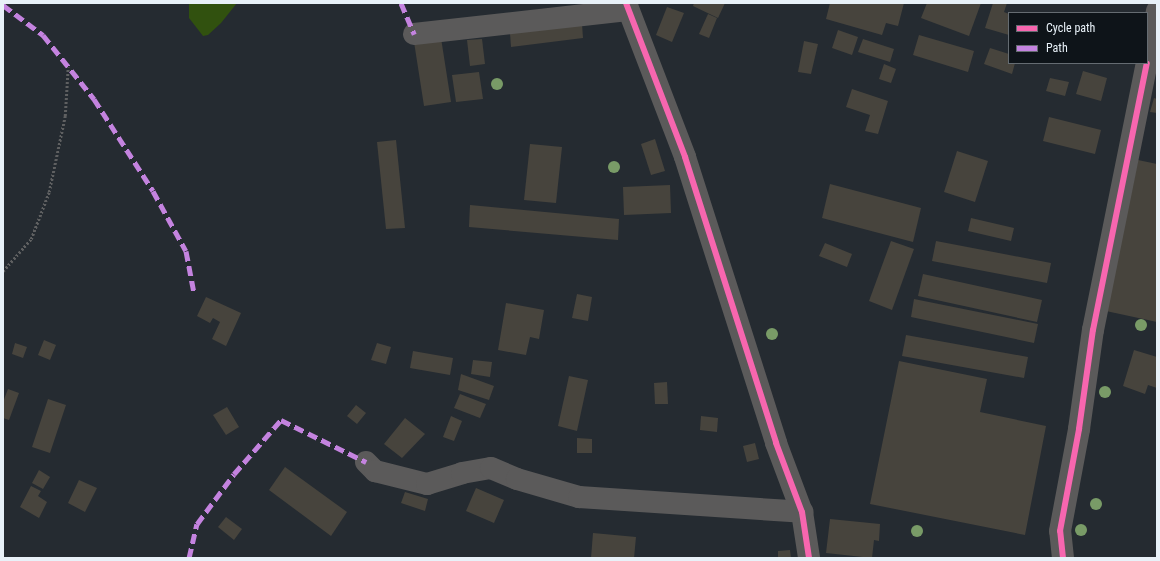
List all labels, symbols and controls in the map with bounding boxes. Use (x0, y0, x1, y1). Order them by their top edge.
legend (1008, 12, 1148, 64)
text: Cycle path (1046, 21, 1095, 35)
text: Path (1046, 41, 1068, 55)

